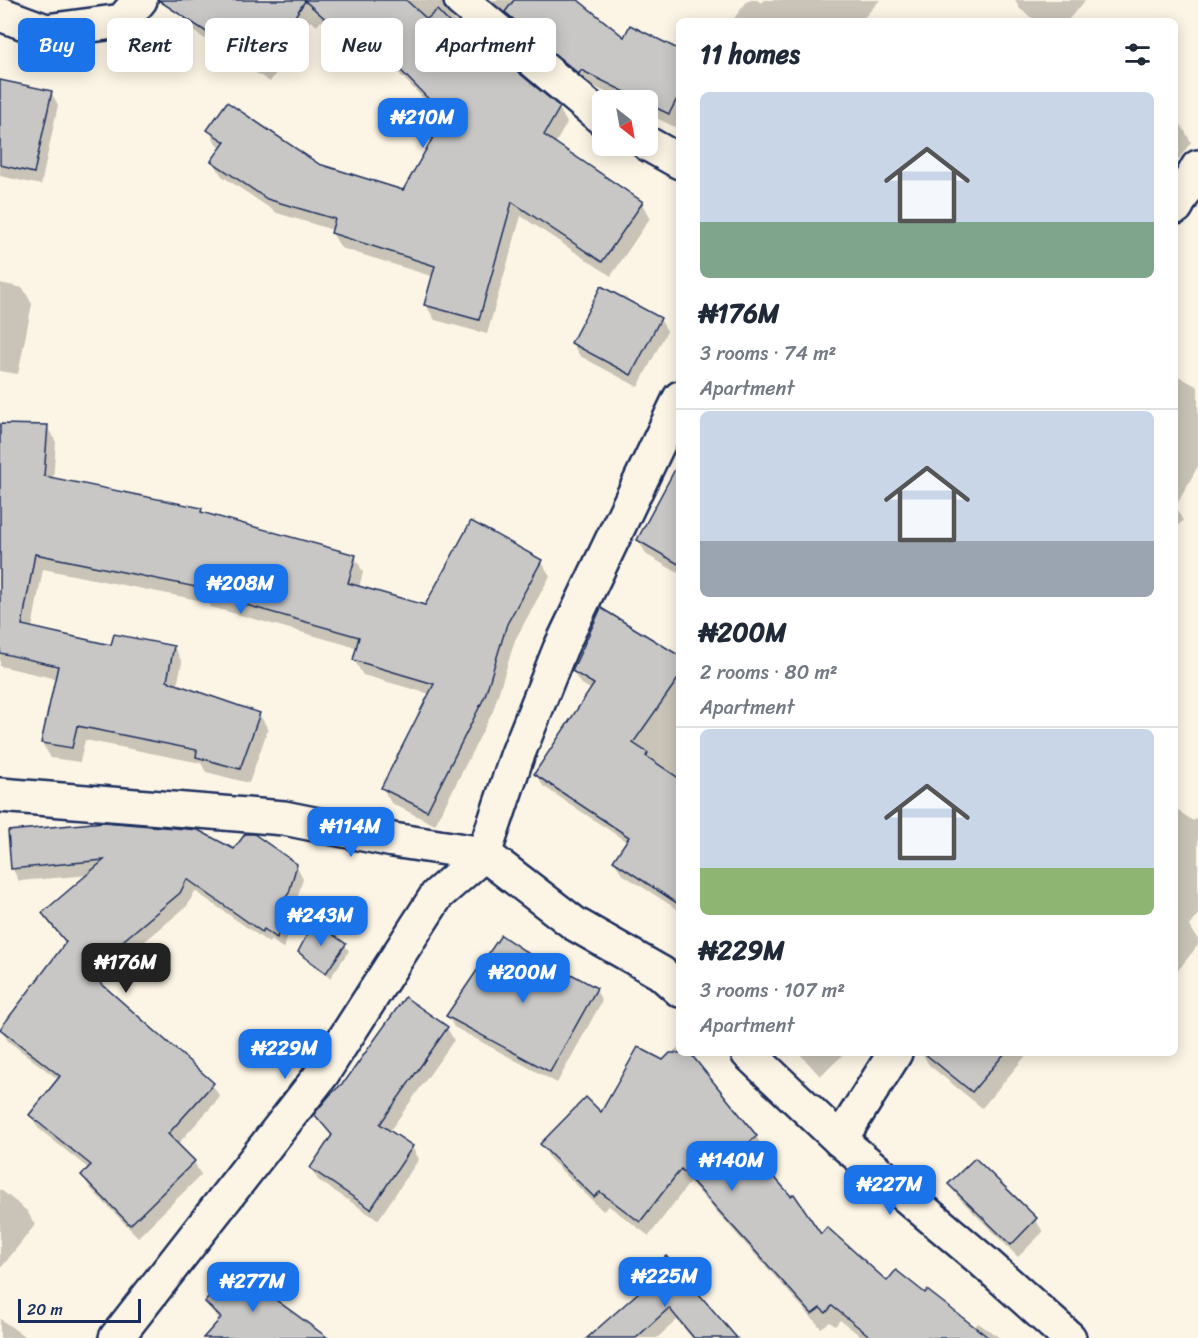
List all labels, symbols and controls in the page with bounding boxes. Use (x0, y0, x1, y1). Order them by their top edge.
chip: Buy (18, 18, 95, 72)
chip: Rent (107, 18, 193, 72)
chip: Filters (205, 18, 309, 72)
chip: New (321, 18, 403, 72)
chip: Apartment (415, 18, 556, 72)
text: 11 homes (700, 31, 800, 77)
icon: filters (1121, 38, 1154, 71)
north arrow (592, 90, 658, 156)
map controls (592, 90, 658, 156)
pin: ₦210M (381, 98, 465, 149)
text: ₦210M (392, 100, 454, 135)
icon: home (873, 131, 981, 239)
text: ₦176M (700, 290, 779, 336)
text: 3 rooms · 74 m² (700, 336, 836, 371)
text: Apartment (700, 371, 794, 406)
icon: home (873, 450, 981, 558)
pin: ₦208M (199, 564, 283, 615)
text: ₦208M (208, 566, 274, 601)
text: ₦200M (700, 609, 786, 655)
text: 2 rooms · 80 m² (700, 655, 838, 690)
text: Apartment (700, 690, 794, 725)
icon: home (873, 768, 981, 876)
pin: ₦114M (309, 807, 393, 858)
text: ₦114M (321, 809, 381, 844)
pin: ₦243M (279, 896, 363, 947)
text: ₦243M (289, 898, 353, 933)
text: ₦229M (700, 927, 784, 973)
pin: ₦176M (84, 943, 168, 994)
text: ₦176M (96, 945, 156, 980)
pin: ₦200M (481, 953, 565, 1004)
text: ₦200M (490, 955, 556, 990)
text: 3 rooms · 107 m² (700, 973, 845, 1008)
text: Apartment (700, 1008, 794, 1043)
pin: ₦229M (243, 1029, 327, 1080)
text: ₦229M (253, 1031, 317, 1066)
pin: ₦140M (690, 1141, 774, 1192)
text: ₦140M (700, 1143, 764, 1178)
pin: ₦227M (848, 1165, 932, 1216)
text: ₦227M (858, 1167, 922, 1202)
pin: ₦225M (623, 1257, 707, 1308)
text: ₦225M (633, 1259, 697, 1294)
pin: ₦277M (211, 1262, 295, 1313)
text: ₦277M (221, 1264, 285, 1299)
text: 20 m (27, 1295, 63, 1324)
scale bar (18, 1296, 141, 1324)

